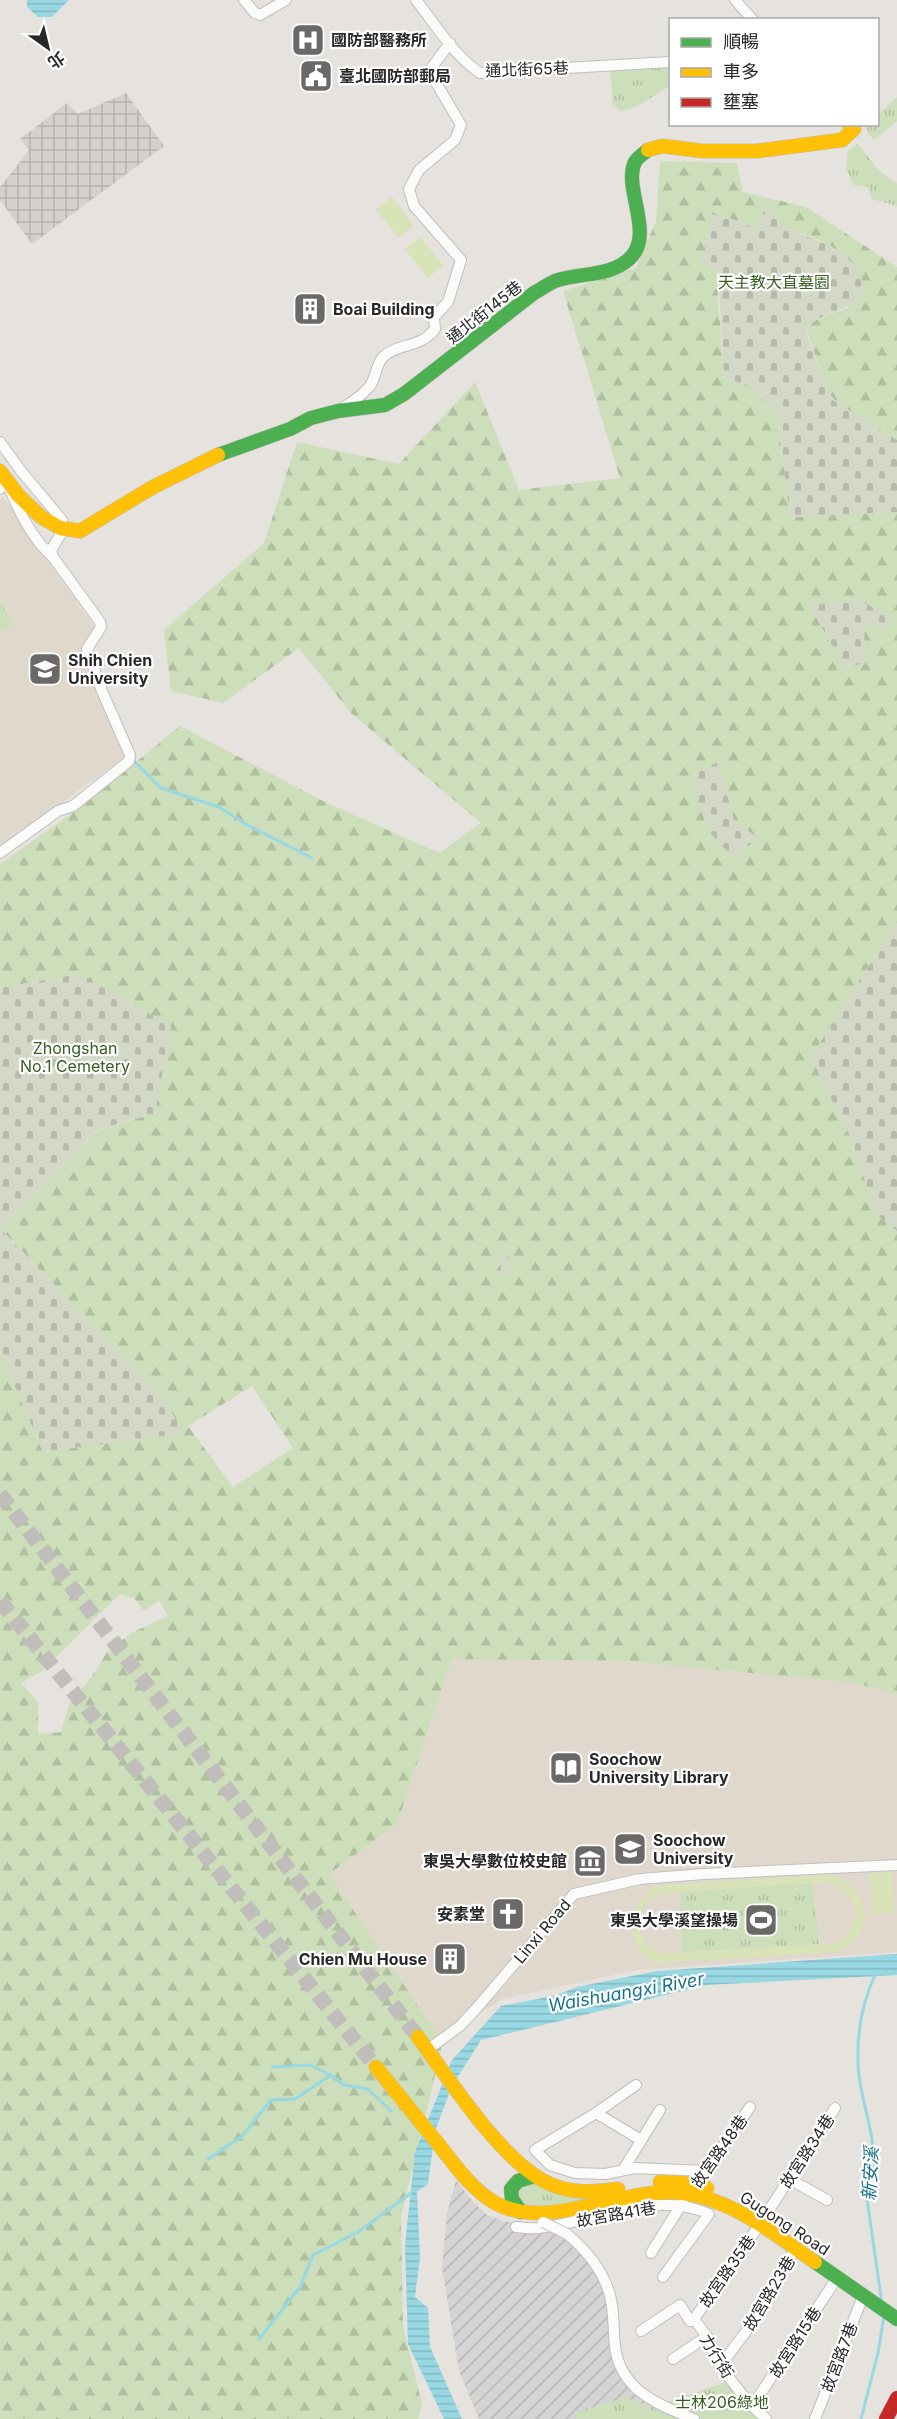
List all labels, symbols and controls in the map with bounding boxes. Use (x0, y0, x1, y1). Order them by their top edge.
north arrow (18, 18, 78, 78)
legend (669, 18, 879, 126)
hospital icon: 國防部醫務所 (290, 22, 326, 58)
place label: 國防部醫務所 (331, 30, 427, 50)
text: 順暢 (723, 31, 759, 52)
text: 北 (44, 48, 69, 73)
public building icon: 臺北國防部郵局 (298, 58, 334, 94)
street label: 通北街65巷 (485, 58, 569, 80)
text: 車多 (723, 61, 759, 82)
place label: 臺北國防部郵局 (339, 66, 451, 86)
text: 壅塞 (723, 91, 759, 112)
park label: 天主教大直墓園 (718, 272, 830, 292)
street label: 通北街145巷 (442, 276, 526, 348)
building icon: Boai Building (292, 291, 328, 327)
place label: Boai Building (333, 299, 435, 319)
place label: Shih Chien University (68, 650, 152, 688)
school or university icon: Shih Chien University (27, 651, 63, 687)
park label: Zhongshan No.1 Cemetery (20, 1038, 130, 1076)
place label: Soochow University Library (589, 1749, 729, 1787)
library icon: Soochow University Library (548, 1750, 584, 1786)
place label: Soochow University (653, 1830, 734, 1868)
school or university icon: Soochow University (612, 1831, 648, 1867)
museum icon: 東吳大學數位校史館 (572, 1843, 608, 1879)
place label: 東吳大學數位校史館 (423, 1851, 567, 1871)
street label: Linxi Road (509, 1895, 575, 1967)
church icon: 安素堂 (490, 1896, 526, 1932)
sports icon: 東吳大學溪望操場 (743, 1902, 779, 1938)
place label: 安素堂 (437, 1904, 485, 1924)
place label: 東吳大學溪望操場 (610, 1910, 738, 1930)
building icon: Chien Mu House (432, 1941, 468, 1977)
place label: Chien Mu House (299, 1949, 427, 1969)
water label: Waishuangxi River (546, 1968, 707, 2016)
street label: 故宮路34巷 (776, 2110, 838, 2192)
street label: 故宮路48巷 (687, 2111, 751, 2191)
water label: 新安溪 (858, 2143, 882, 2202)
street label: Gugong Road (736, 2187, 834, 2259)
street label: 故宮路41巷 (575, 2197, 657, 2231)
street label: 故宮路35巷 (695, 2231, 759, 2311)
street label: 故宮路23巷 (739, 2252, 799, 2334)
street label: 故宮路15巷 (765, 2303, 825, 2381)
street label: 故宮路7巷 (817, 2319, 861, 2395)
street label: 力行街 (696, 2330, 738, 2382)
park label: 士林206綠地 (675, 2392, 769, 2412)

